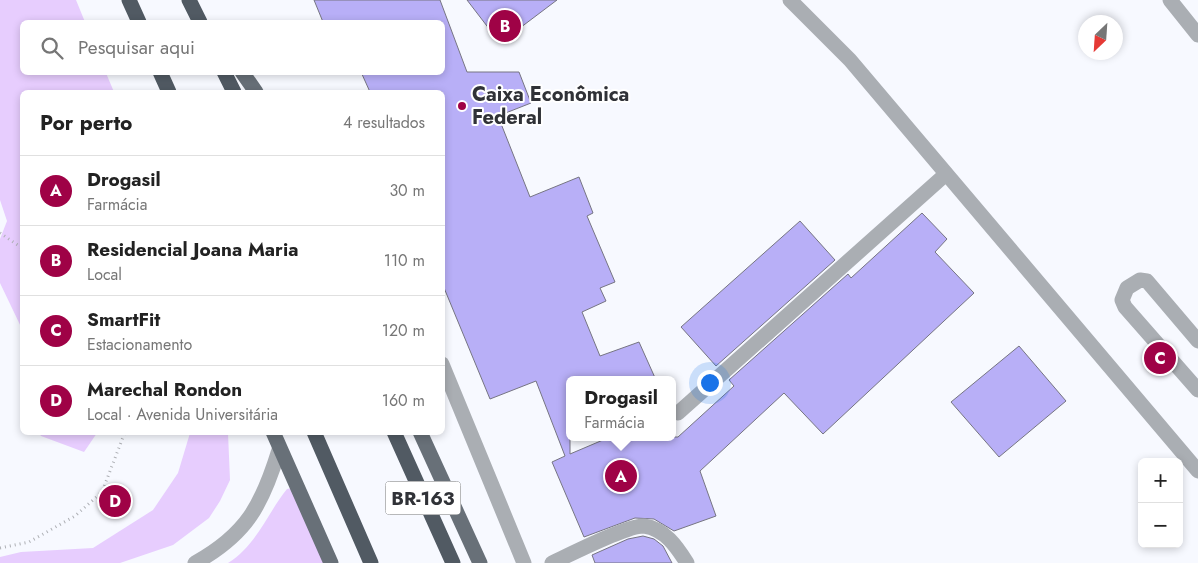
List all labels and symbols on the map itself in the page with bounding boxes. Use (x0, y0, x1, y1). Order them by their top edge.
pin: B (489, 7, 521, 45)
north arrow (1078, 15, 1123, 60)
place label: Caixa Econômica Federal (472, 80, 629, 132)
marker: Caixa Econômica Federal (456, 100, 468, 112)
pin: C (1144, 339, 1176, 377)
your location (697, 370, 723, 396)
pin: A (605, 457, 637, 495)
pin: D (99, 482, 131, 520)
road number: BR-163 (386, 482, 460, 514)

